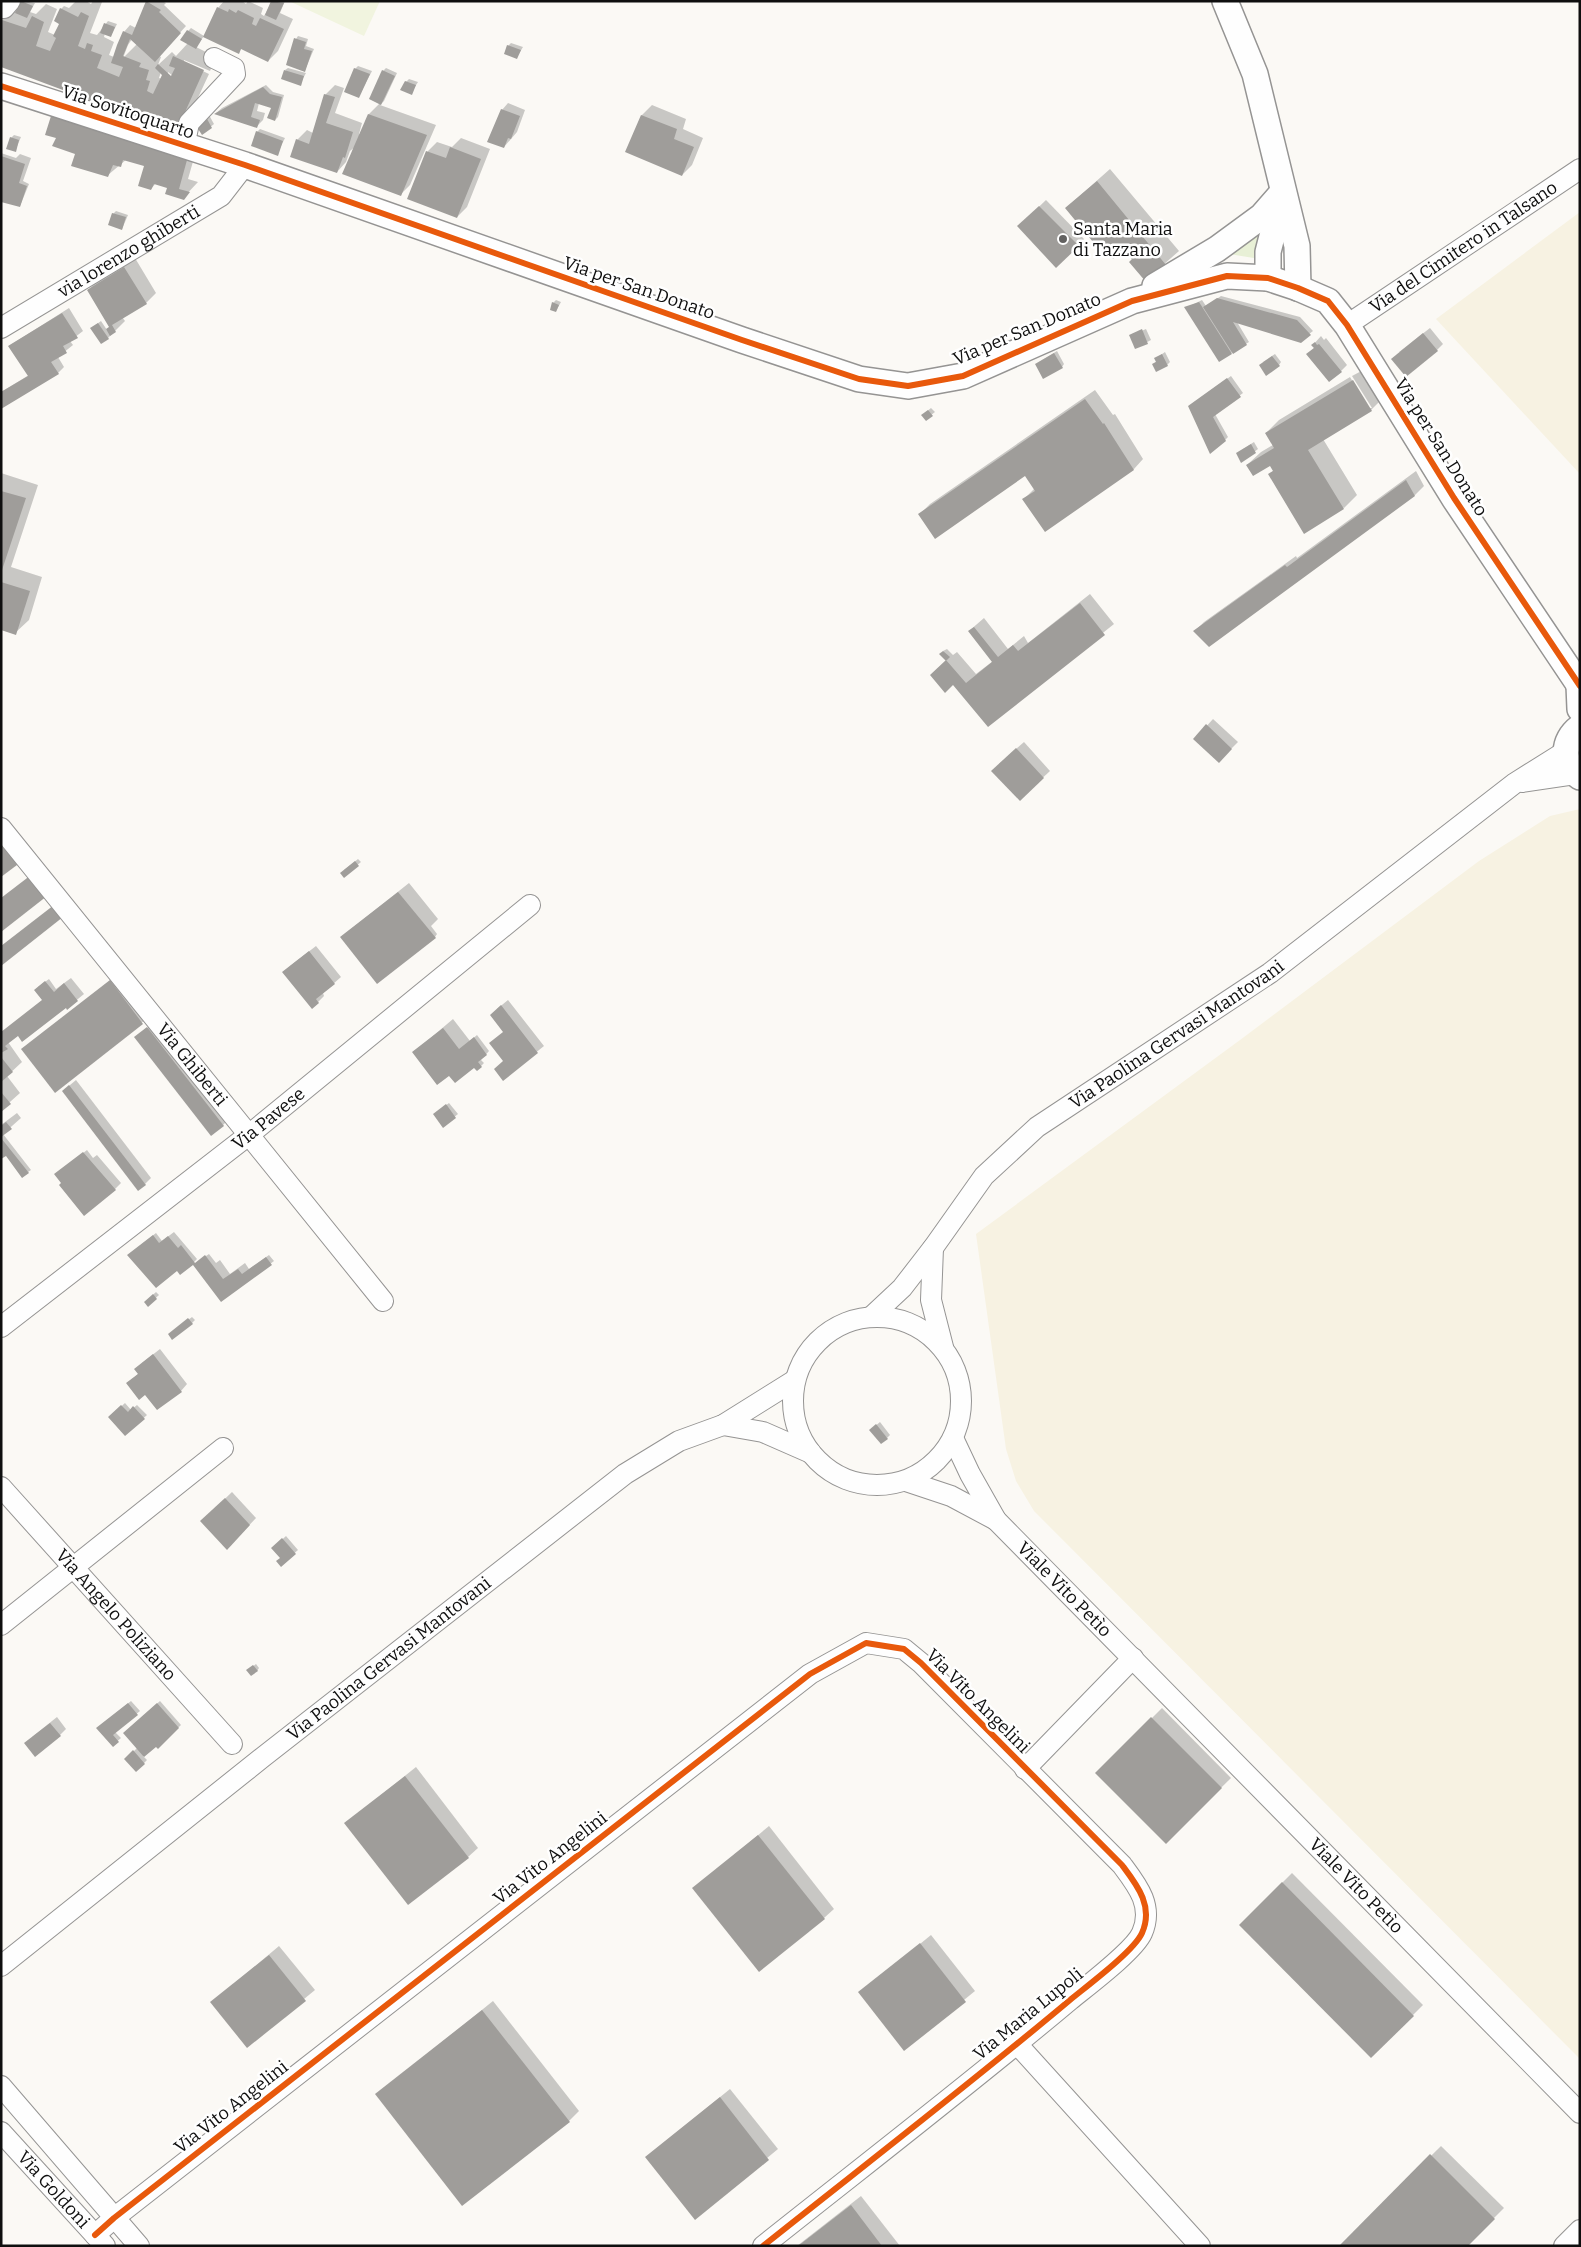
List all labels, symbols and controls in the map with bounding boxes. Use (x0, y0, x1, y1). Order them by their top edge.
street label: Via Sovitoquarto (59, 80, 197, 144)
street label: Via del Cimitero in Talsano (1365, 176, 1561, 318)
street label: via lorenzo ghiberti (53, 200, 204, 303)
place label: Santa Maria di Tazzano (1073, 218, 1173, 261)
marker: Santa Maria di Tazzano (1057, 233, 1069, 245)
street label: Via per San Donato (560, 252, 718, 324)
street label: Via per San Donato (950, 288, 1104, 370)
street label: Via per San Donato (1390, 374, 1492, 520)
street label: Via Paolina Gervasi Mantovani (1065, 955, 1288, 1114)
street label: Via Ghiberti (152, 1019, 232, 1110)
street label: Via Pavese (228, 1083, 309, 1155)
street label: Viale Vito Petìo (1013, 1537, 1116, 1642)
street label: Via Angelo Poliziano (51, 1544, 181, 1685)
street label: Via Paolina Gervasi Mantovani (282, 1572, 495, 1745)
street label: Via Vito Angelini (921, 1644, 1035, 1758)
street label: Via Vito Angelini (489, 1807, 611, 1909)
street label: Viale Vito Petìo (1304, 1833, 1408, 1938)
street label: Via Maria Lupoli (969, 1963, 1087, 2065)
street label: Via Vito Angelini (170, 2056, 292, 2158)
street label: Via Goldoni (13, 2146, 94, 2233)

